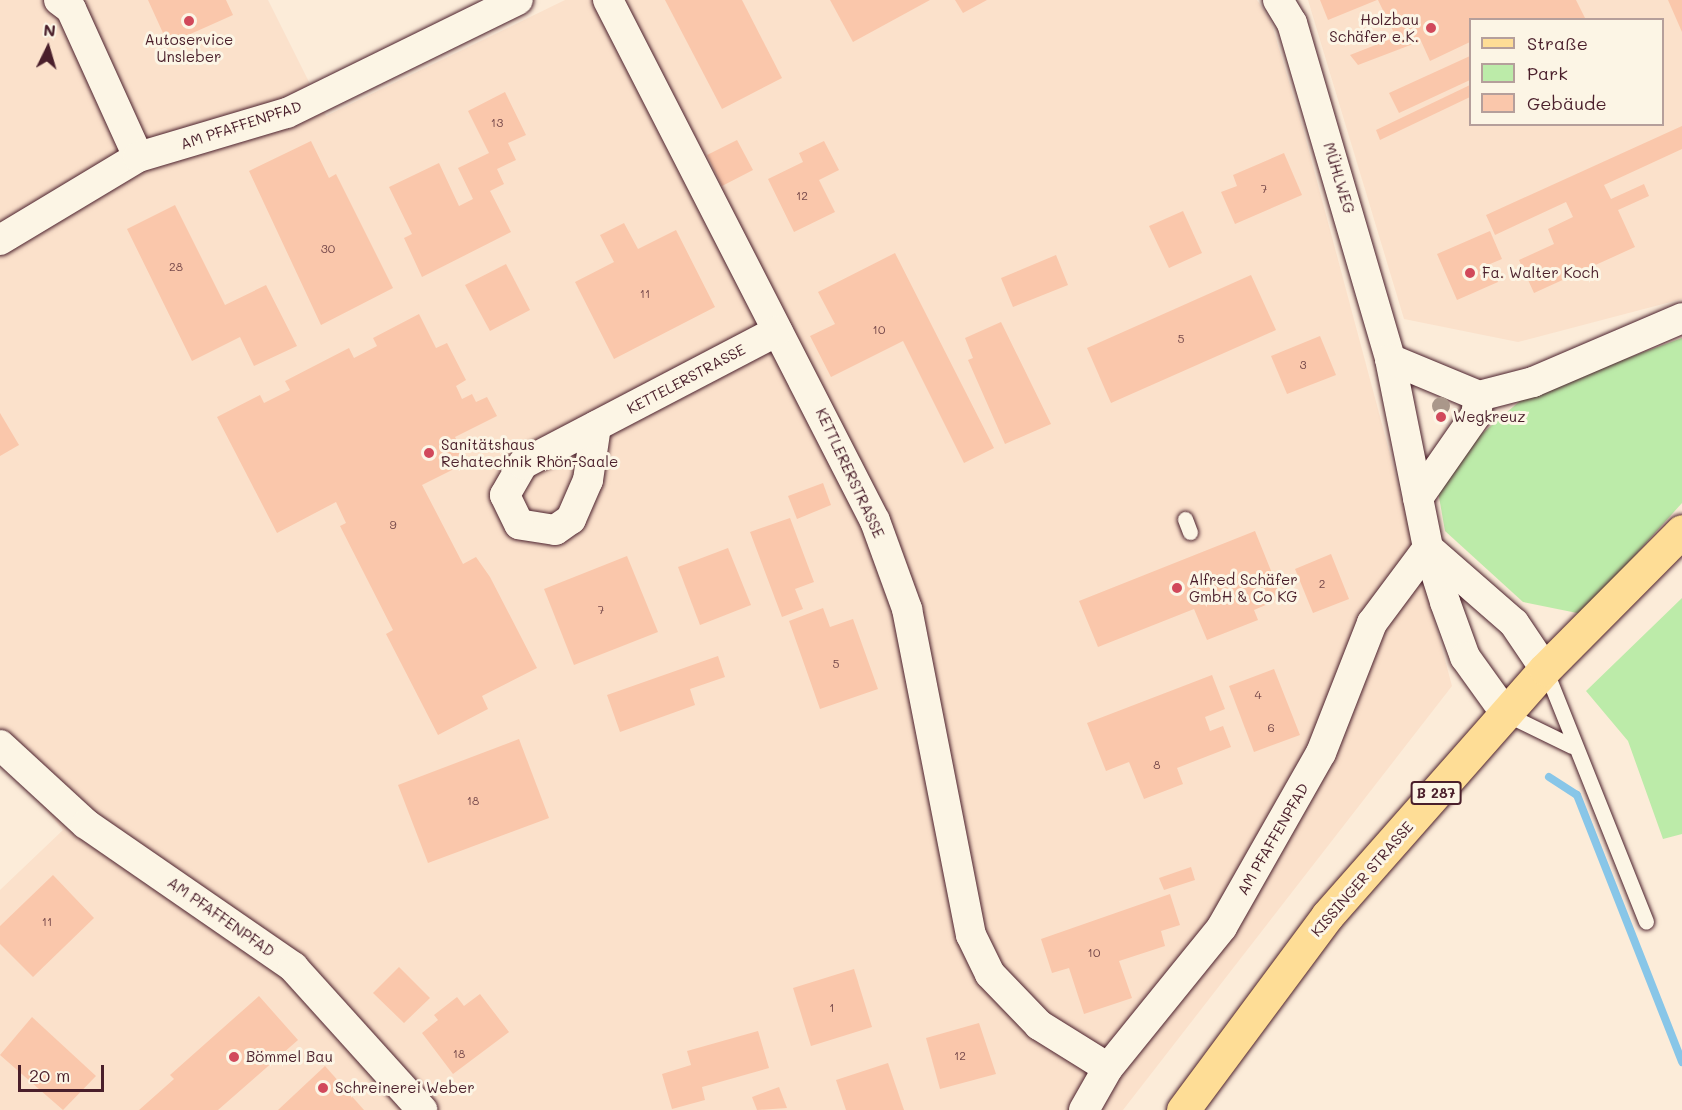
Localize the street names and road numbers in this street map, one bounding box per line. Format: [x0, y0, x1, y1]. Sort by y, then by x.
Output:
street label: AM PFAFFENPFAD [178, 97, 304, 153]
street label: MÜHLWEG [1320, 140, 1358, 216]
street label: KETTELERSTRASSE [624, 340, 748, 418]
street label: KETTLERERSTRASSE [812, 405, 888, 541]
street label: AM PFAFFENPFAD [1234, 780, 1312, 898]
road number: B 287 [1410, 782, 1462, 804]
street label: KISSINGER STRASSE [1307, 818, 1417, 940]
street label: AM PFAFFENPFAD [164, 873, 278, 961]

